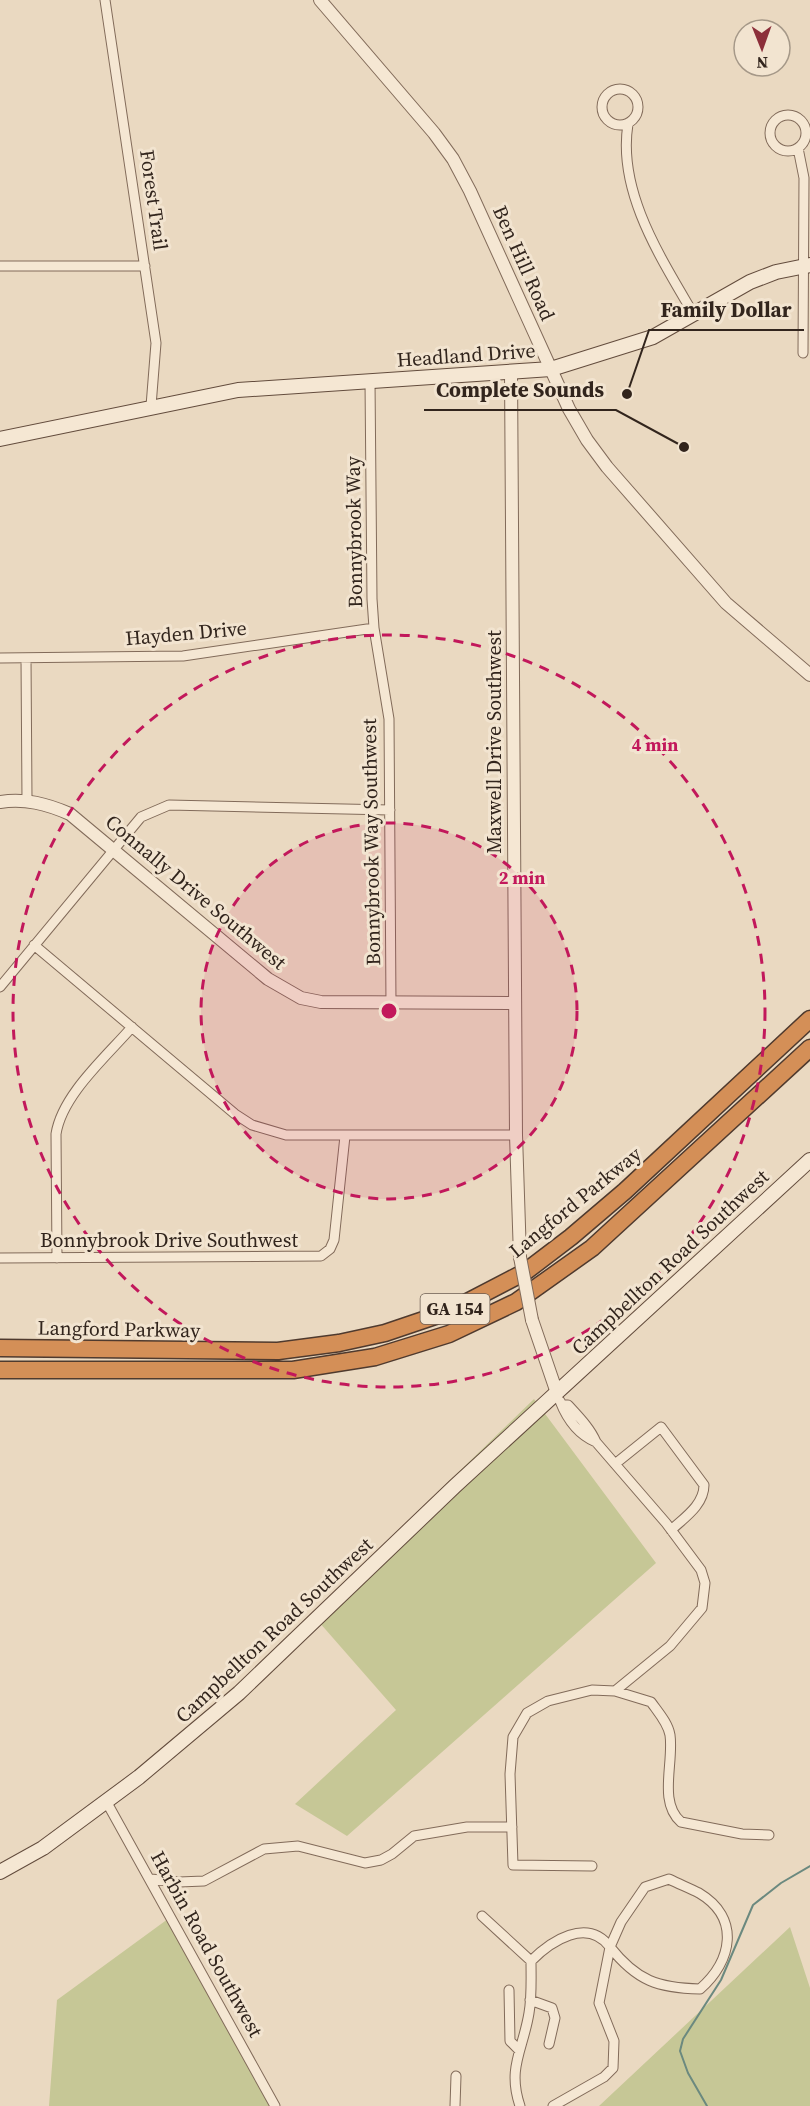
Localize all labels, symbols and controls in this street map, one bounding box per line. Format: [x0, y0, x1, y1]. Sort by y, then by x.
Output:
north arrow [732, 18, 792, 78]
text: N [756, 52, 768, 74]
street label: Forest Trail [133, 148, 175, 252]
street label: Ben Hill Road [486, 201, 562, 326]
callout: Family Dollar [649, 291, 804, 330]
text: Family Dollar [661, 295, 792, 324]
street label: Headland Drive [396, 336, 536, 374]
callout: Complete Sounds [424, 371, 616, 410]
text: Complete Sounds [436, 375, 604, 404]
street label: Bonnybrook Way [339, 455, 369, 608]
street label: Hayden Drive [124, 614, 248, 652]
street label: Maxwell Drive Southwest [480, 630, 508, 854]
street label: Bonnybrook Way Southwest [355, 718, 387, 966]
text: 4 min [632, 732, 678, 757]
street label: Connally Drive Southwest [100, 808, 293, 976]
text: 2 min [499, 865, 545, 890]
centre of rings [379, 1001, 399, 1021]
street label: Langford Parkway [503, 1139, 648, 1264]
street label: Campbellton Road Southwest [565, 1163, 775, 1361]
street label: Bonnybrook Drive Southwest [40, 1226, 298, 1254]
road number: GA 154 [420, 1294, 490, 1324]
street label: Langford Parkway [37, 1314, 201, 1344]
street label: Campbellton Road Southwest [169, 1531, 379, 1729]
street label: Harbin Road Southwest [144, 1846, 270, 2043]

